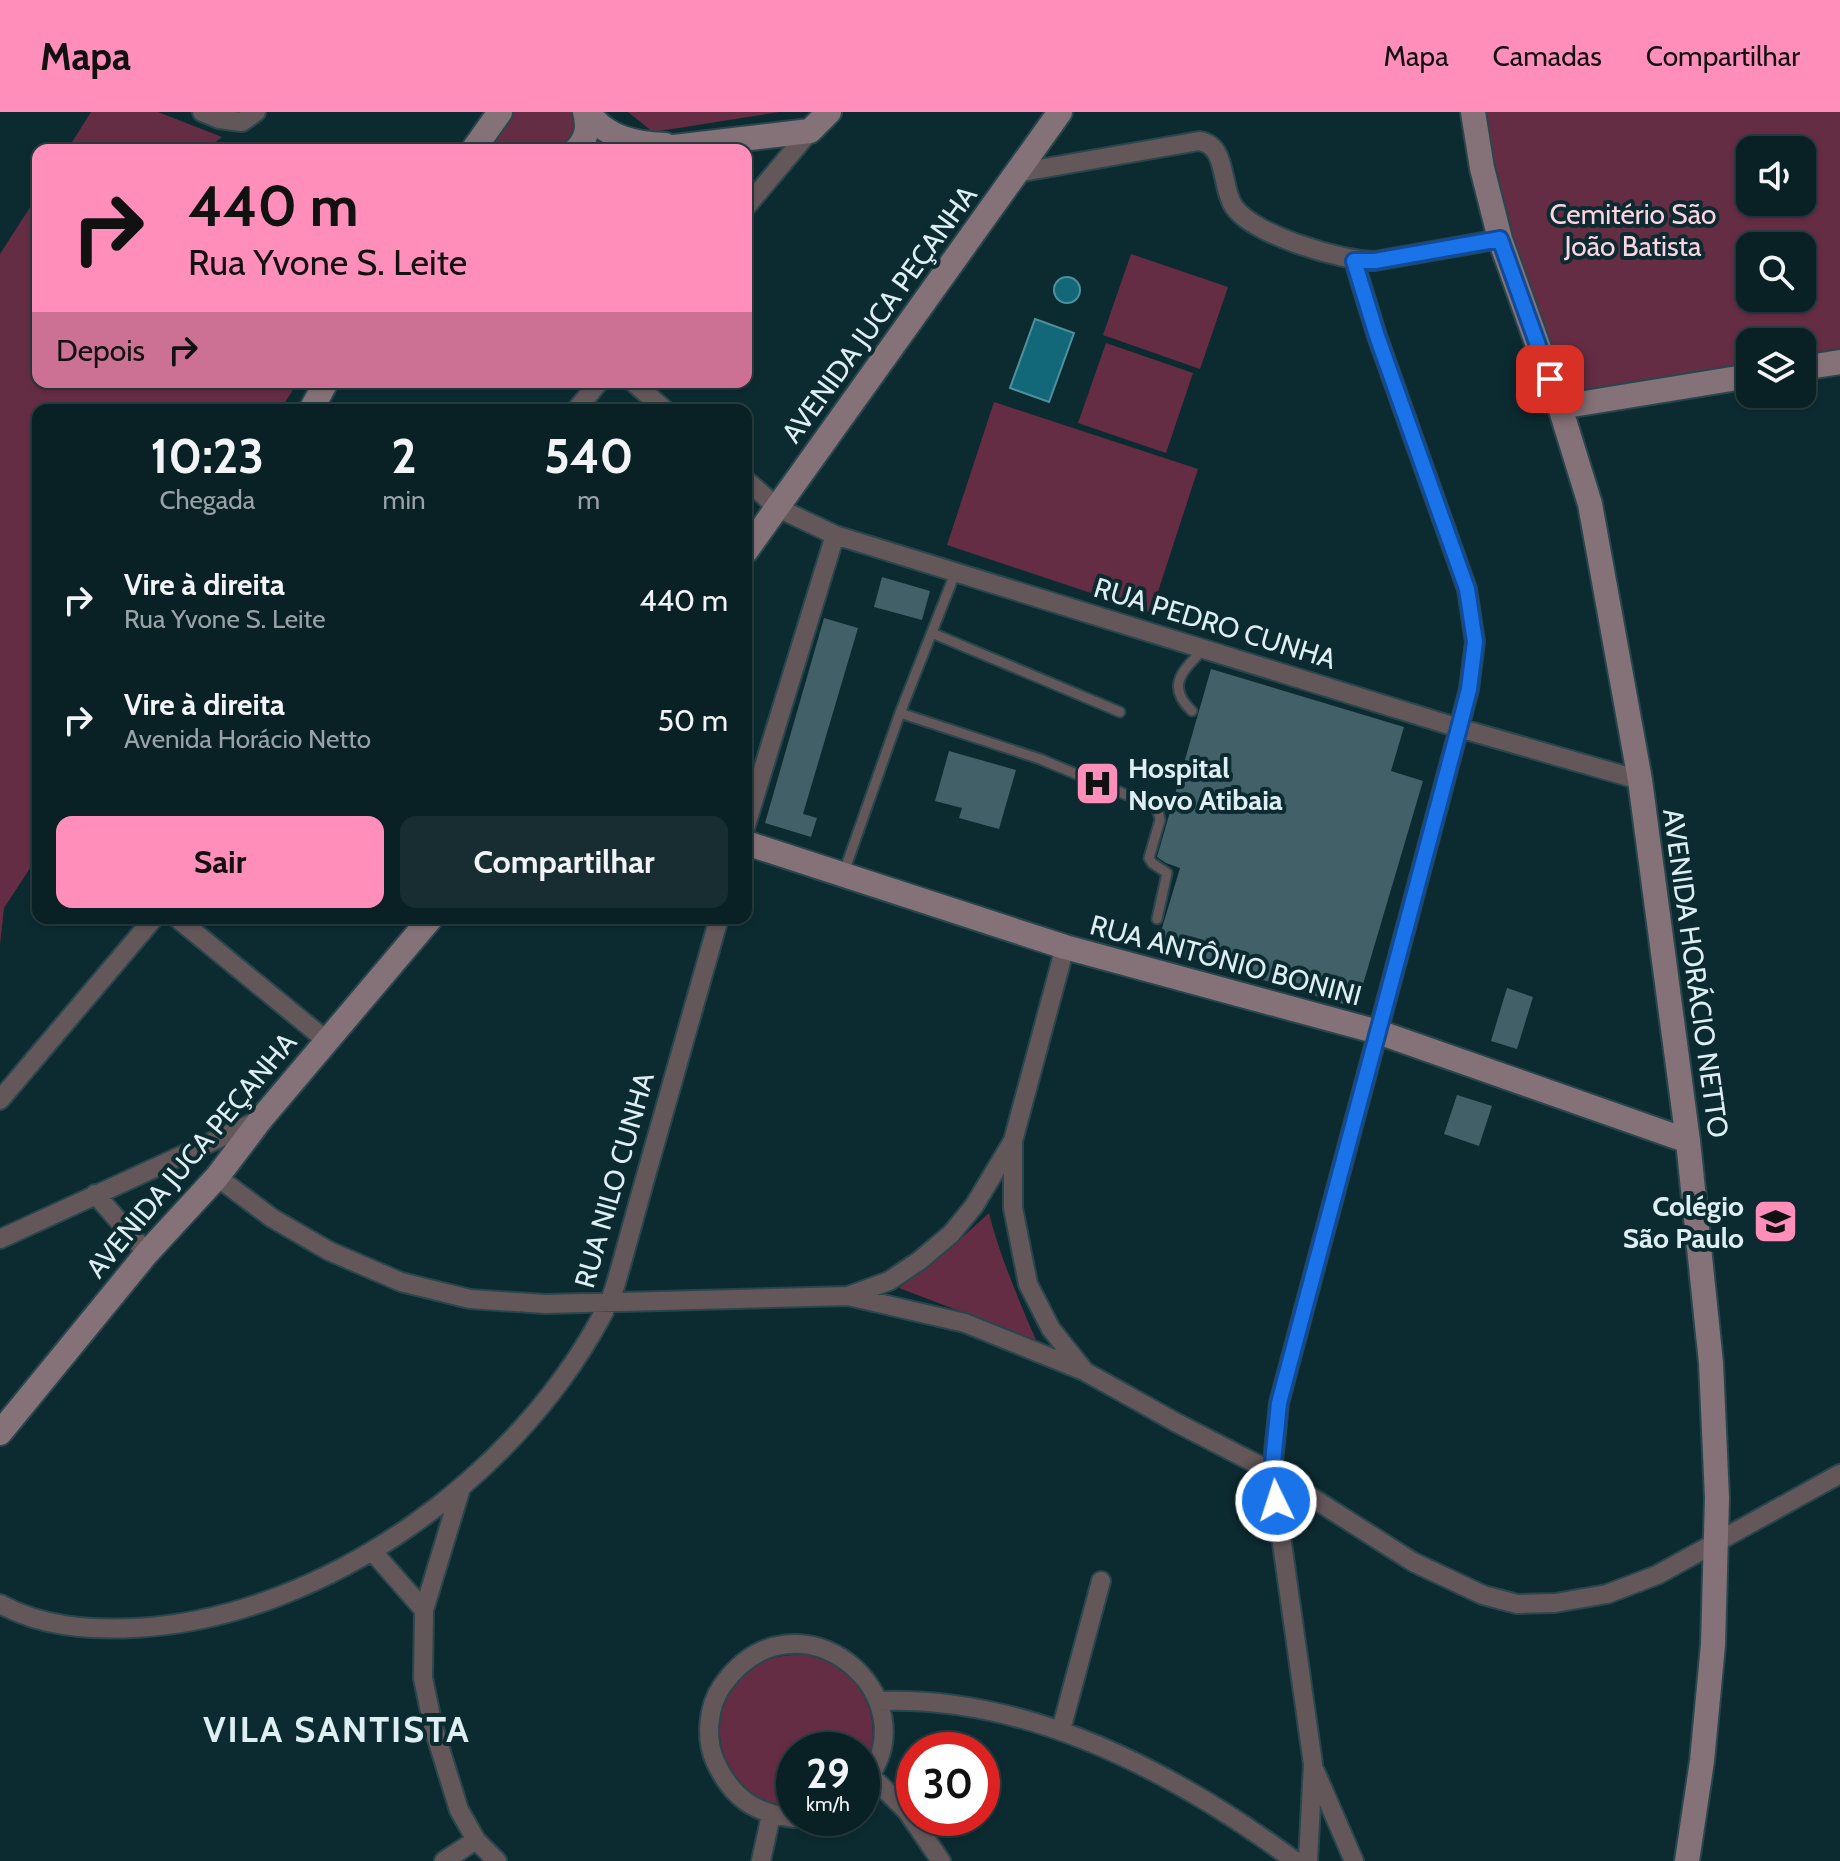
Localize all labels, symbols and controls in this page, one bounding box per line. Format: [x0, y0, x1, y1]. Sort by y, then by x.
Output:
text: Mapa [40, 33, 131, 80]
text: Mapa [1384, 39, 1449, 73]
text: Camadas [1493, 39, 1602, 73]
text: Compartilhar [1646, 39, 1800, 73]
map controls [1736, 136, 1816, 408]
button: sound [1736, 136, 1816, 216]
text: 440 m [188, 172, 358, 240]
icon: right [56, 176, 160, 280]
street label: AVENIDA JUCA PEÇANHA [774, 178, 984, 449]
park label: Cemitério São João Batista [1549, 197, 1717, 263]
button: search [1736, 232, 1816, 312]
text: Rua Yvone S. Leite [188, 240, 467, 284]
icon: right [161, 328, 205, 372]
button: layers [1736, 328, 1816, 408]
text: Depois [56, 332, 145, 369]
pin [1516, 345, 1584, 413]
icon: arrive [1528, 357, 1572, 401]
text: 10:23 [151, 427, 264, 485]
text: 2 [391, 427, 417, 485]
text: 540 [544, 427, 633, 485]
text: Chegada [159, 484, 255, 516]
text: min [383, 484, 425, 516]
text: m [577, 484, 600, 516]
text: Vire à direita [124, 566, 285, 603]
street label: RUA PEDRO CUNHA [1090, 570, 1341, 676]
icon: right [56, 578, 100, 622]
text: 440 m [639, 582, 728, 619]
text: Rua Yvone S. Leite [124, 603, 326, 635]
text: Vire à direita [124, 686, 285, 723]
icon: right [56, 698, 100, 742]
text: 50 m [658, 702, 728, 739]
text: Avenida Horácio Netto [124, 723, 371, 755]
place label: Hospital Novo Atibaia [1128, 751, 1283, 817]
hospital icon: Hospital Novo Atibaia [1073, 760, 1121, 808]
street label: AVENIDA HORÁCIO NETTO [1656, 806, 1736, 1140]
button: Sair [56, 816, 384, 908]
button: Compartilhar [400, 816, 728, 908]
street label: RUA ANTÔNIO BONINI [1086, 907, 1366, 1013]
street label: AVENIDA JUCA PEÇANHA [78, 1025, 304, 1284]
street label: RUA NILO CUNHA [567, 1068, 661, 1292]
place label: Colégio São Paulo [1623, 1189, 1744, 1255]
school or university icon: Colégio São Paulo [1751, 1198, 1799, 1246]
position arrow [1234, 1459, 1318, 1543]
district label: VILA SANTISTA [203, 1707, 471, 1751]
speed limit sign: 30 [896, 1732, 1000, 1836]
text: 29 [806, 1749, 850, 1798]
text: km/h [806, 1792, 850, 1816]

